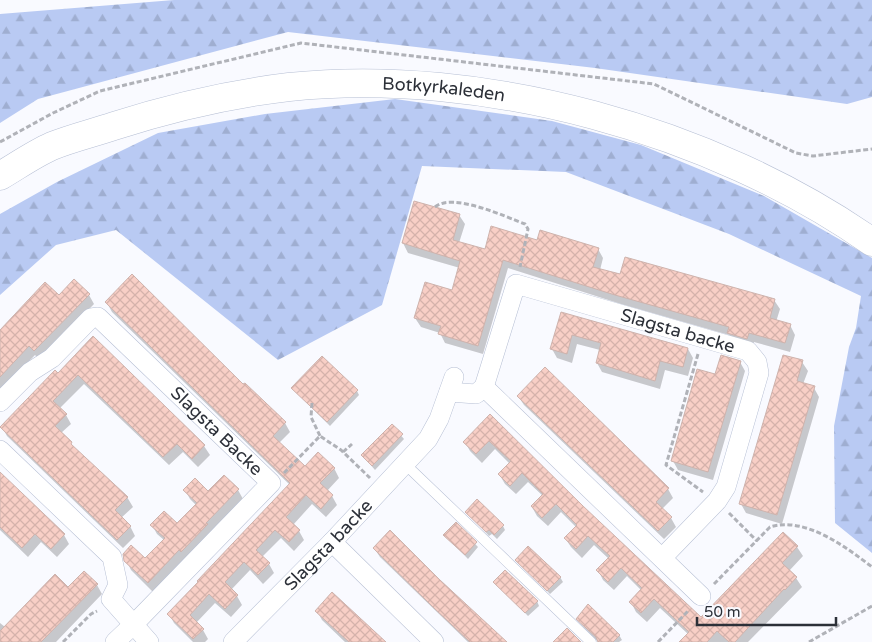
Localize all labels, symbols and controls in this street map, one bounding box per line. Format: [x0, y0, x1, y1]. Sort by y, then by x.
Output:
street label: Botkyrkaleden [382, 73, 507, 106]
street label: Slagsta backe [618, 304, 738, 358]
street label: Slagsta Backe [166, 382, 267, 480]
street label: Slagsta backe [279, 495, 377, 595]
scale bar [697, 594, 836, 626]
text: 50 m [704, 603, 741, 621]

